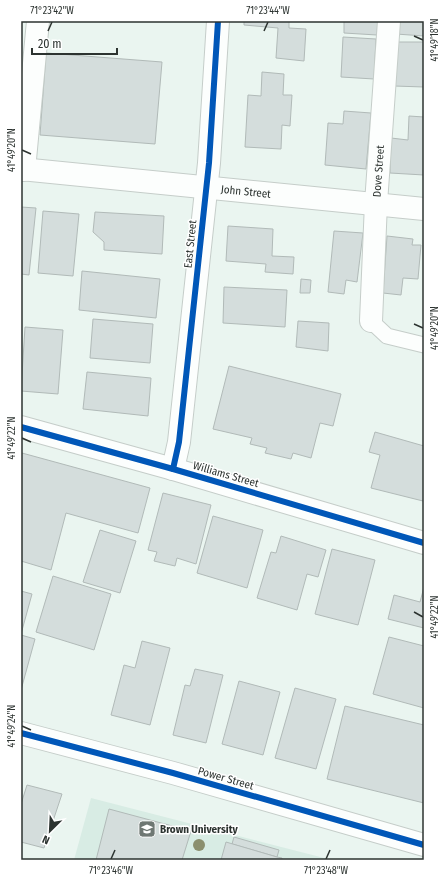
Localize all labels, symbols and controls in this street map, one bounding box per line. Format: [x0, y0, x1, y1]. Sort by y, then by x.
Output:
text: 71°23'42"W [30, 5, 74, 17]
text: 71°23'44"W [246, 5, 290, 17]
text: 41°49'18"N [429, 18, 441, 62]
scale bar [32, 30, 117, 56]
text: 20 m [38, 37, 62, 51]
text: 41°49'20"N [6, 128, 18, 172]
street label: Dove Street [370, 144, 387, 198]
street label: John Street [220, 183, 272, 201]
street label: East Street [182, 219, 200, 269]
text: 41°49'20"N [429, 306, 441, 350]
text: 41°49'22"N [6, 416, 18, 460]
street label: Williams Street [191, 459, 261, 490]
text: 41°49'22"N [429, 595, 441, 639]
text: 41°49'24"N [6, 705, 18, 747]
street label: Power Street [197, 764, 256, 793]
north arrow [30, 811, 70, 851]
school or university icon: Brown University [137, 819, 157, 839]
place label: Brown University [160, 823, 239, 836]
text: N [40, 832, 52, 847]
text: 71°23'46"W [89, 865, 133, 877]
text: 71°23'48"W [304, 865, 349, 877]

